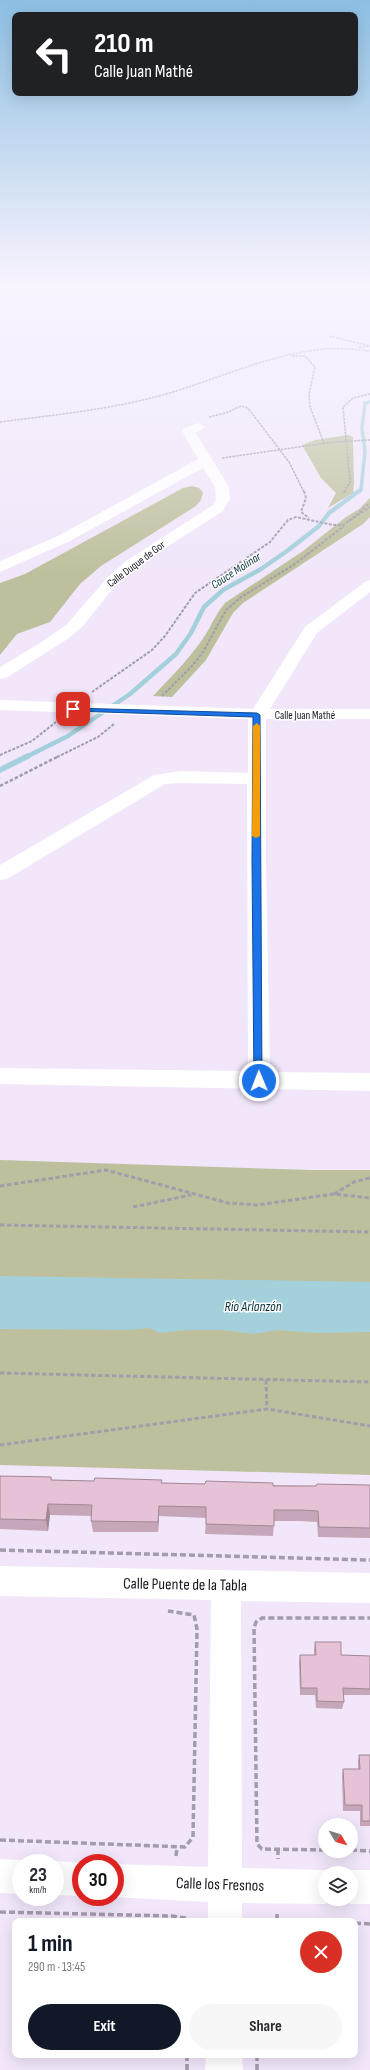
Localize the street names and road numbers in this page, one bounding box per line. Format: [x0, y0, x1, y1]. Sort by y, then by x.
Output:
street label: Calle Duque de Gor [105, 538, 167, 590]
street label: Calle Juan Mathé [275, 709, 335, 722]
street label: Calle Puente de la Tabla [123, 1574, 247, 1596]
street label: Calle los Fresnos [176, 1874, 265, 1896]

